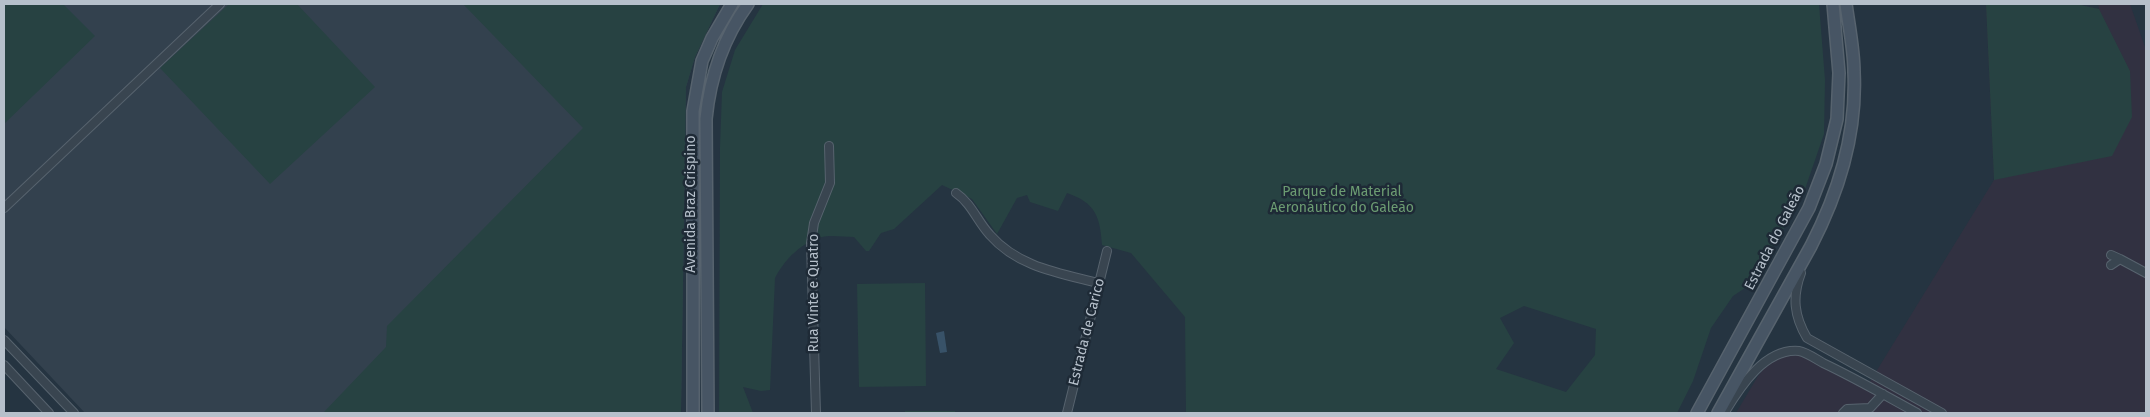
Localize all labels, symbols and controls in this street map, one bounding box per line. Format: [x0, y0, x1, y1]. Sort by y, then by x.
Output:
street label: Avenida Braz Crispino [683, 135, 699, 273]
street label: Estrada do Galeão [1741, 183, 1809, 293]
park label: Parque de Material Aeronáutico do Galeão [1270, 184, 1414, 216]
street label: Rua Vinte e Quatro [806, 233, 822, 353]
street label: Estrada de Carico [1066, 277, 1108, 387]

